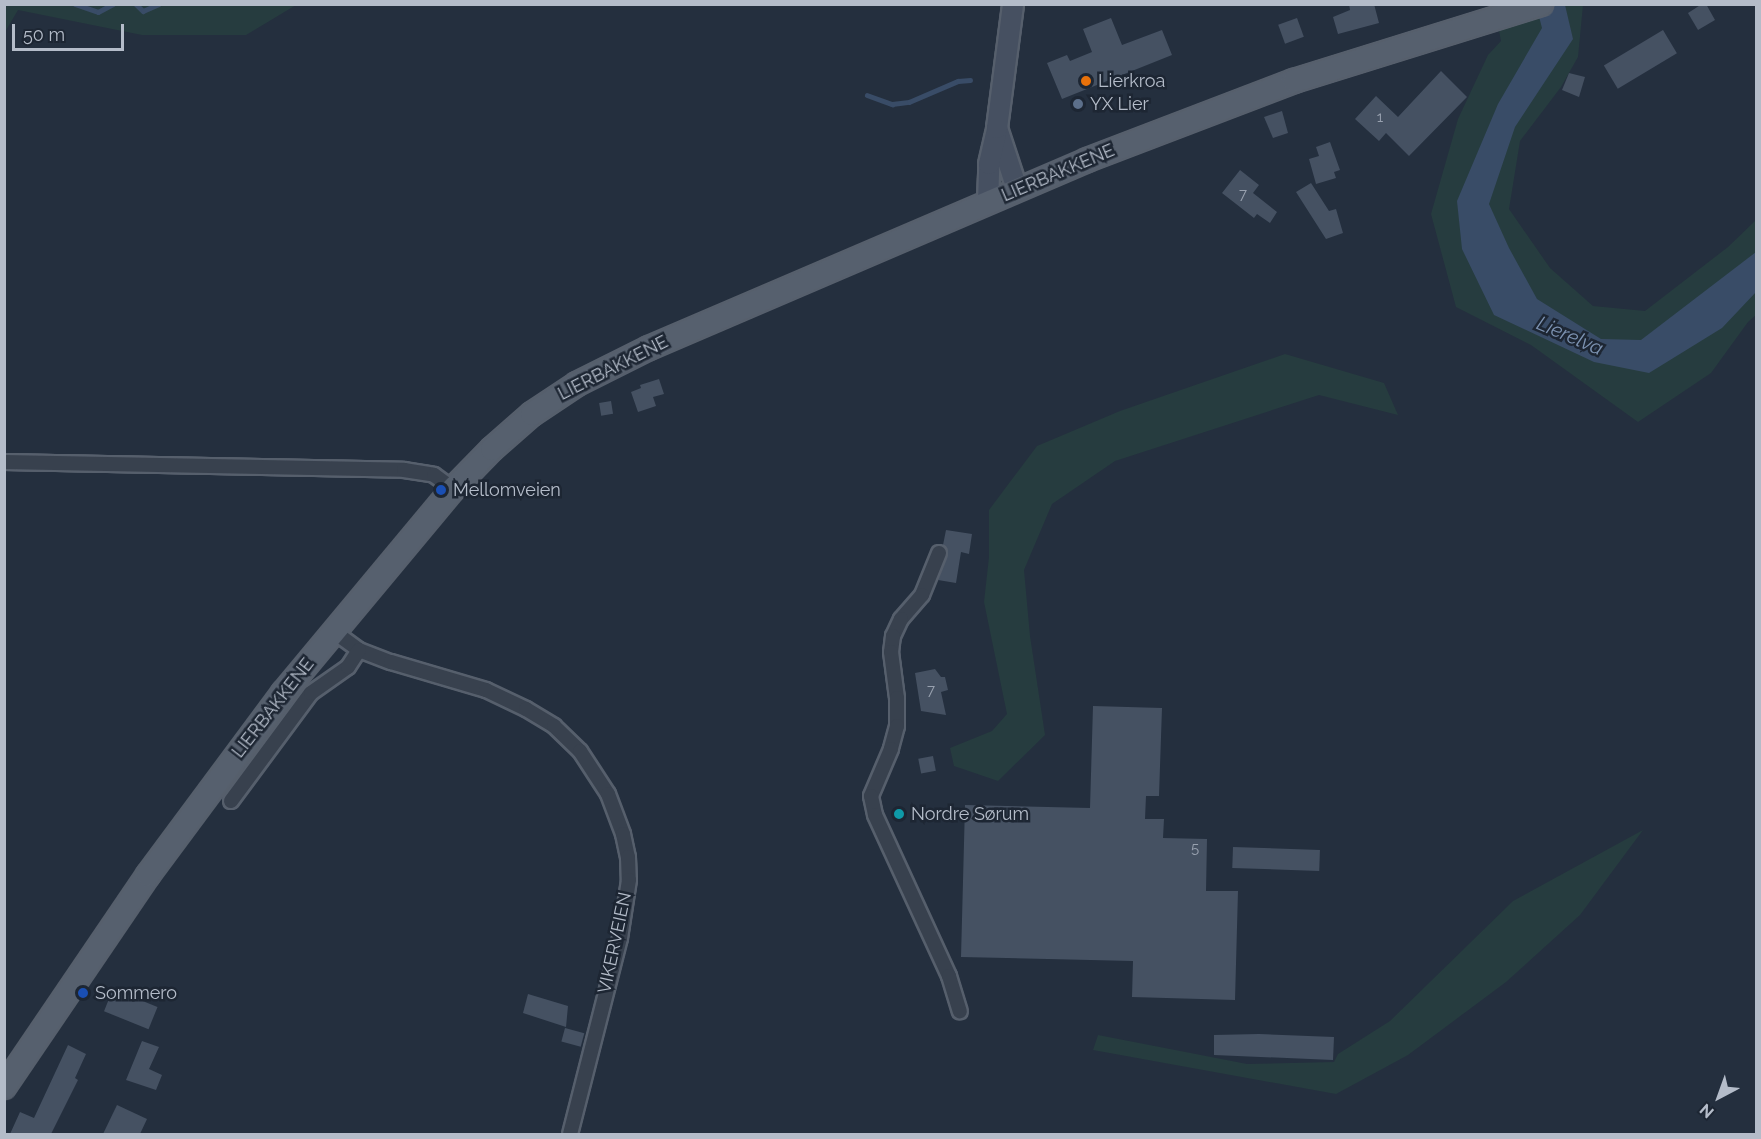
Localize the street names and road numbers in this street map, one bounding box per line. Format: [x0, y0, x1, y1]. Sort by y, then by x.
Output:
street label: LIERBAKKENE [998, 140, 1118, 206]
street label: LIERBAKKENE [554, 331, 672, 405]
street label: LIERBAKKENE [227, 654, 319, 762]
street label: VIKERVEIEN [594, 890, 636, 996]

